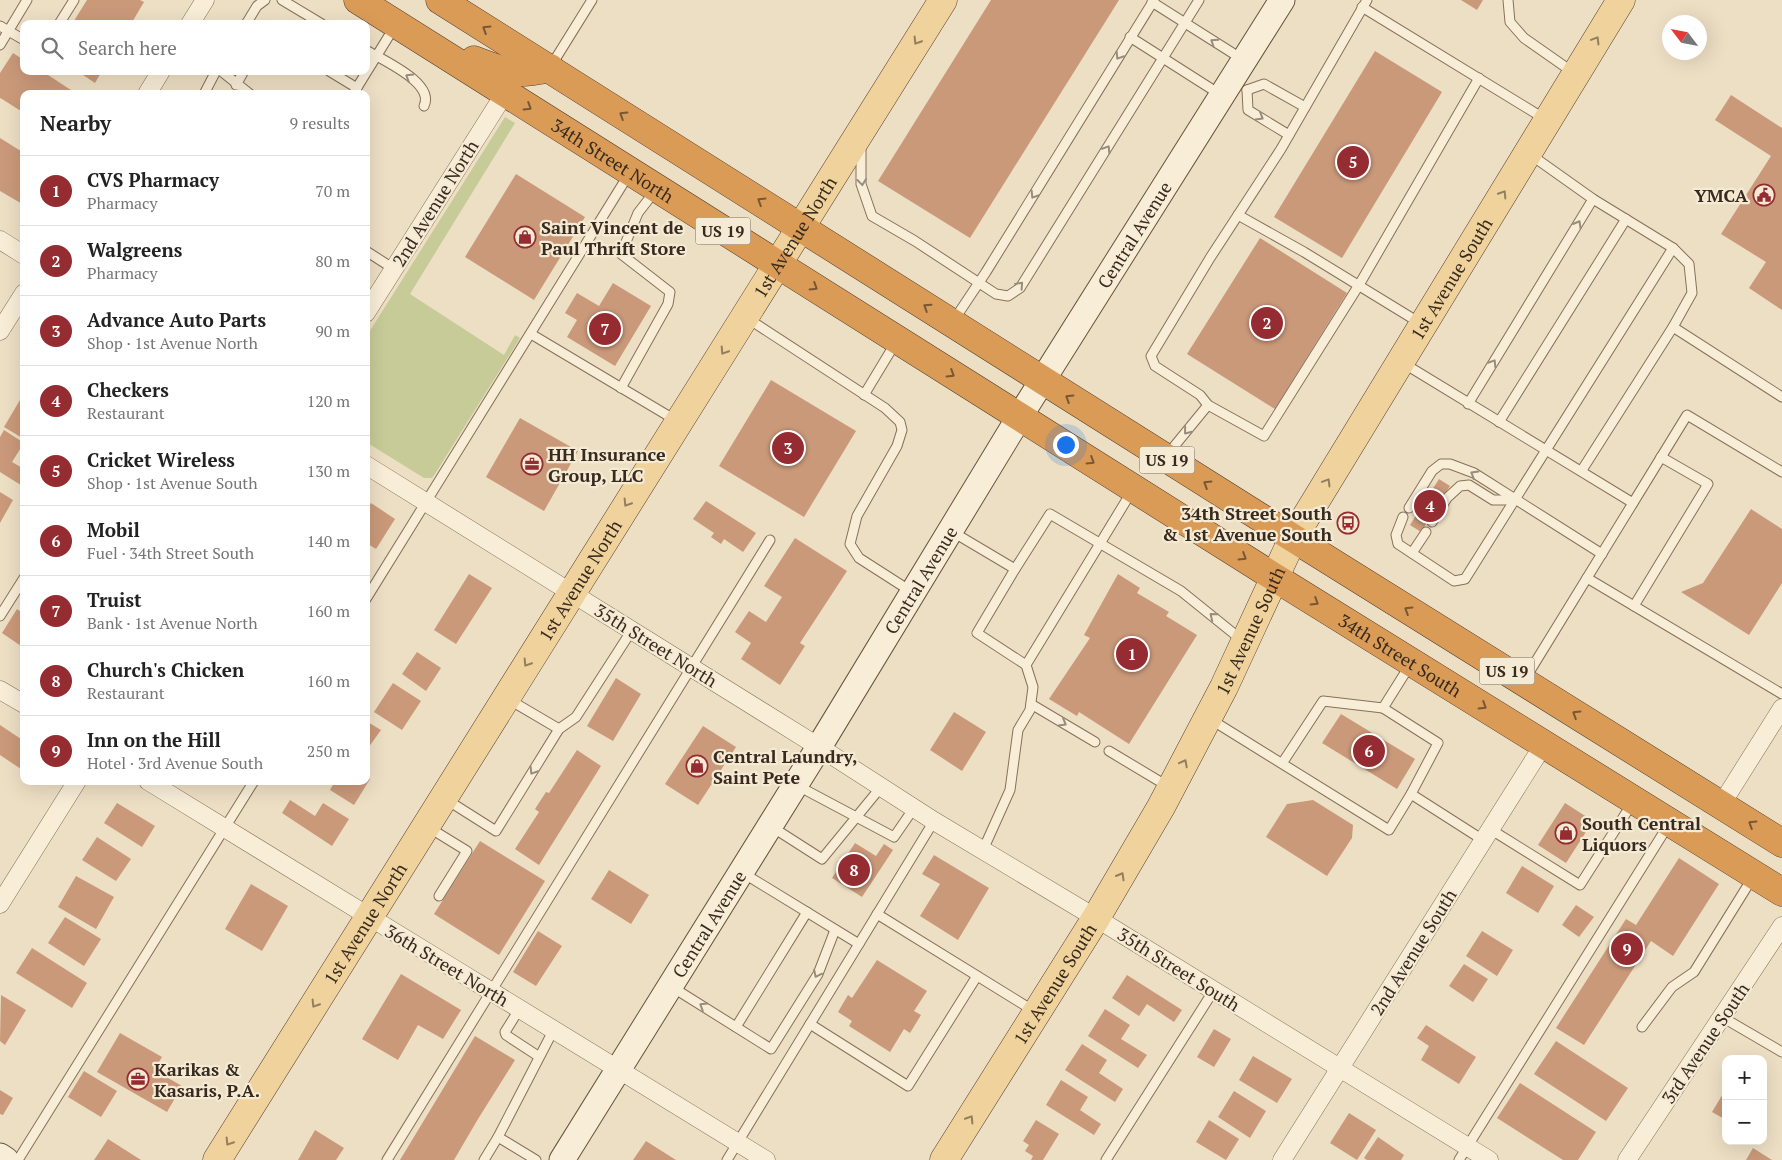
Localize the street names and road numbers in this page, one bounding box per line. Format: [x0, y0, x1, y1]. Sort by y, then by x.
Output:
street label: 34th Street North [547, 113, 679, 208]
street label: 2nd Avenue North [386, 135, 484, 271]
street label: 1st Avenue North [748, 171, 842, 302]
street label: Central Avenue [1092, 177, 1177, 293]
street label: 1st Avenue South [1405, 213, 1498, 344]
road number: US 19 [696, 218, 750, 245]
road number: US 19 [1140, 446, 1194, 474]
street label: 1st Avenue North [533, 515, 627, 645]
street label: Central Avenue [879, 521, 962, 638]
street label: 1st Avenue South [1210, 562, 1290, 699]
street label: 35th Street North [590, 598, 722, 693]
street label: 34th Street South [1334, 608, 1467, 703]
road number: US 19 [1480, 658, 1534, 684]
street label: 1st Avenue North [318, 858, 412, 989]
street label: Central Avenue [666, 866, 751, 982]
street label: 2nd Avenue South [1364, 884, 1462, 1020]
street label: 1st Avenue South [1008, 918, 1102, 1049]
street label: 36th Street North [381, 919, 514, 1012]
street label: 35th Street South [1113, 922, 1245, 1017]
street label: 3rd Avenue South [1656, 977, 1755, 1108]

